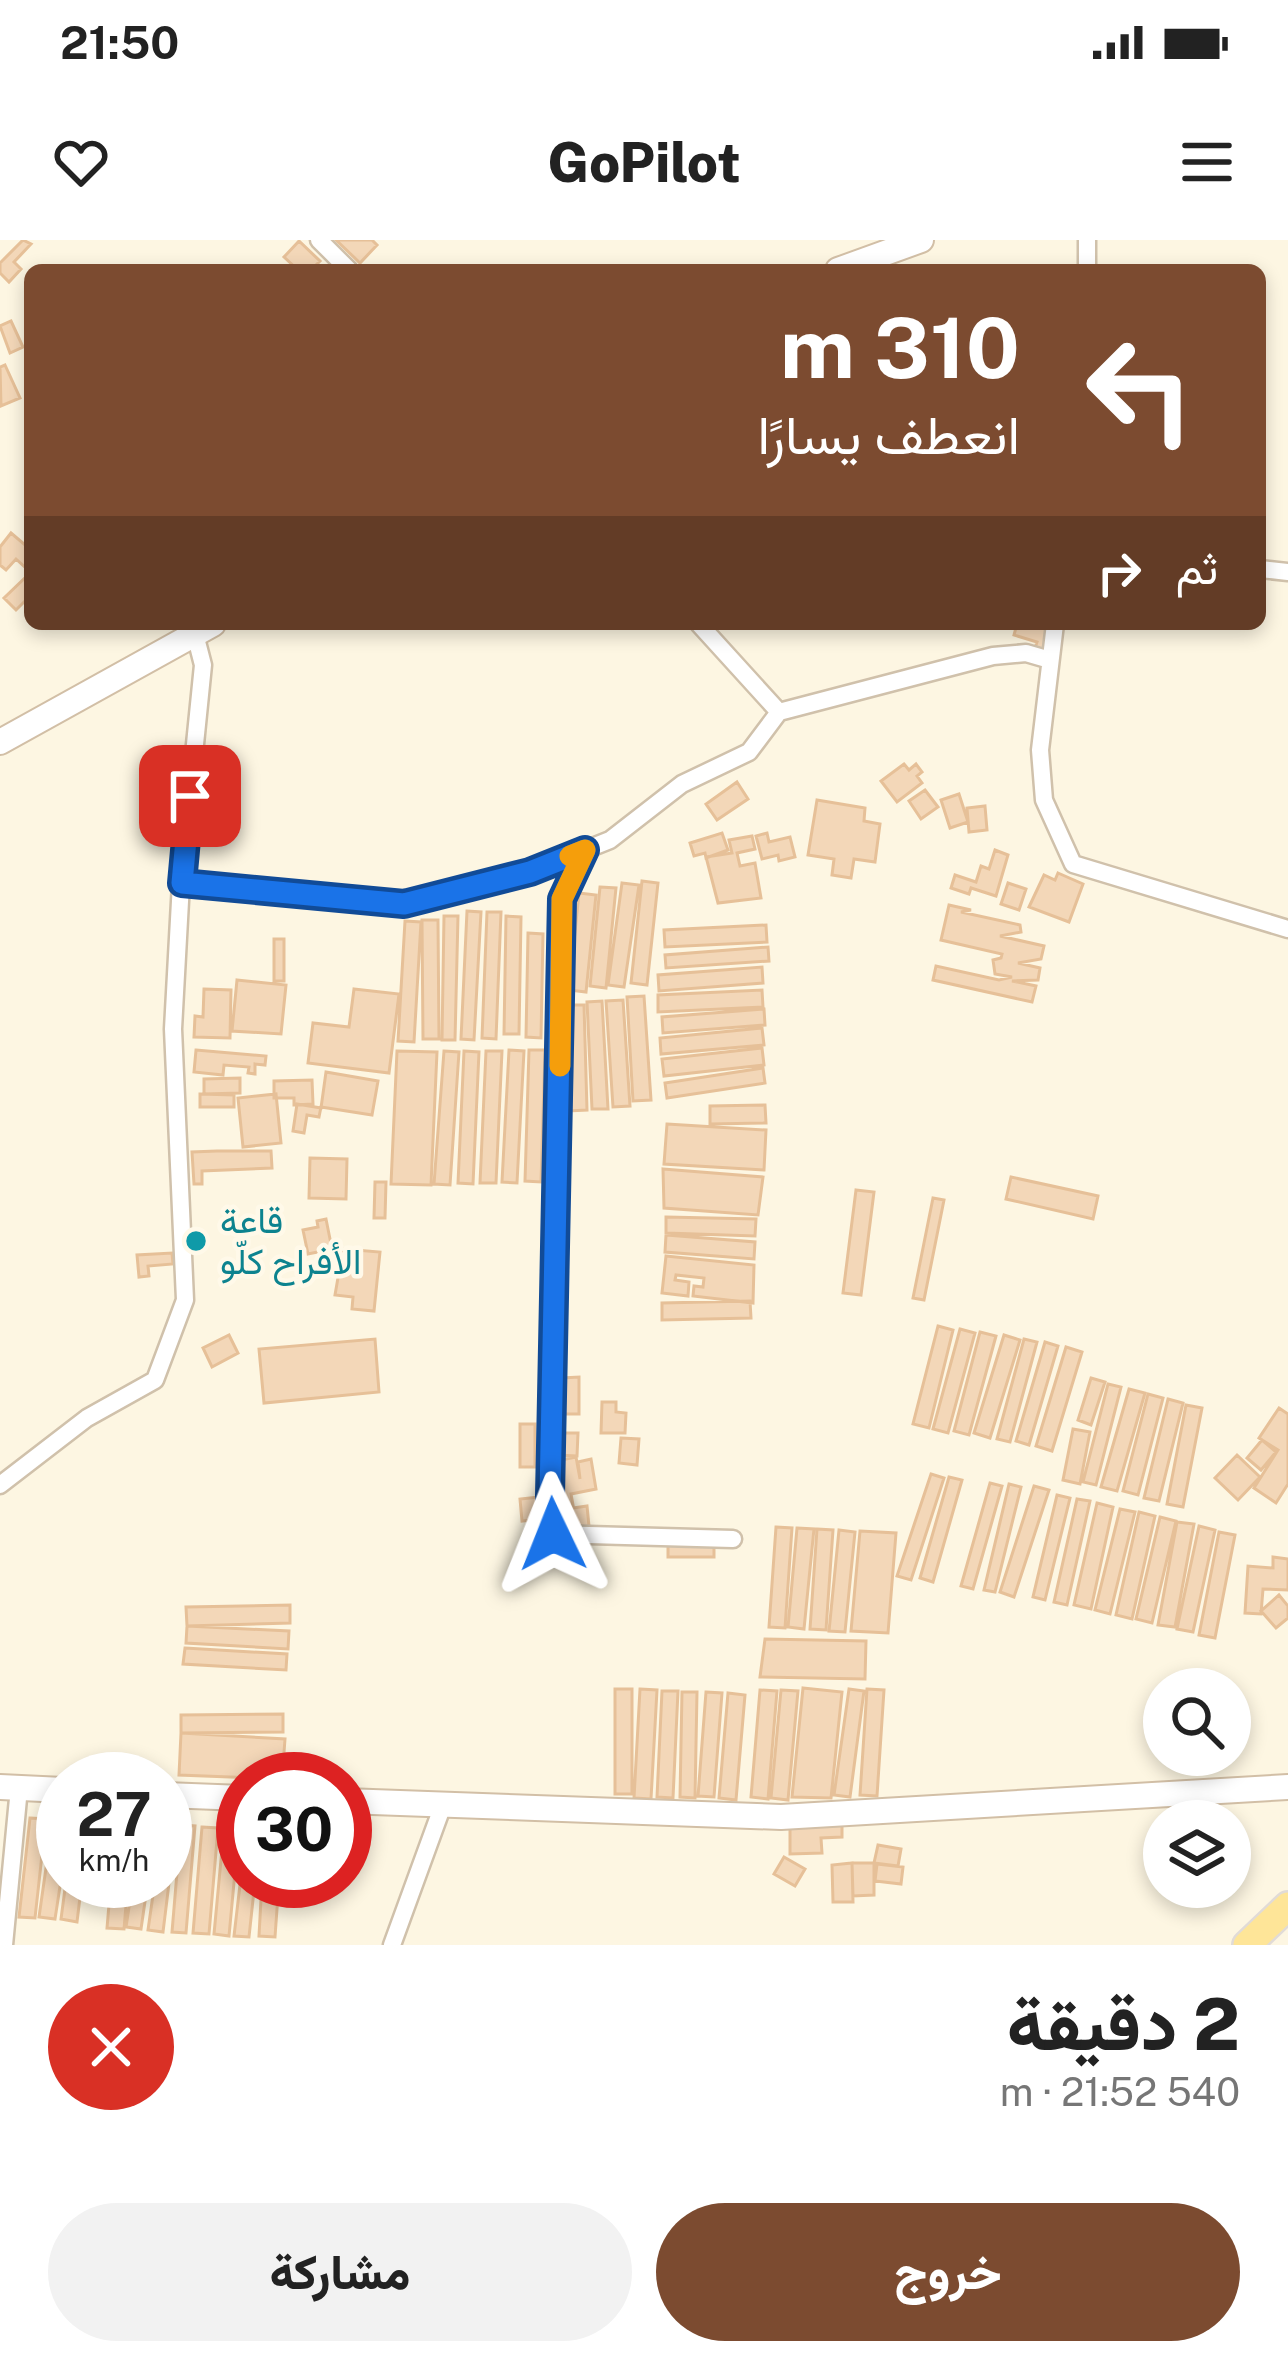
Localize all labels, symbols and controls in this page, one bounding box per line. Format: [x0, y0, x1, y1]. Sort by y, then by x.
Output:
text: 21:50 [60, 16, 179, 69]
icon: heart [48, 129, 114, 195]
icon: menu [1174, 129, 1240, 195]
text: GoPilot [547, 131, 741, 194]
text: 310 m [780, 298, 1020, 397]
icon: left [1062, 312, 1218, 468]
text: انعطف يسارًا [758, 403, 1020, 466]
icon: right [1086, 540, 1152, 606]
text: ثم [1176, 541, 1218, 594]
pin [139, 745, 241, 847]
icon: arrive [157, 763, 223, 829]
place label: قاعة الأفراح كلّو [220, 1199, 361, 1286]
marker: قاعة الأفراح كلّو [183, 1228, 209, 1254]
position arrow [490, 1471, 616, 1597]
map controls [1143, 1668, 1251, 1908]
button: search [1143, 1668, 1251, 1776]
speed limit sign: 30 [216, 1752, 372, 1908]
text: 27 [76, 1779, 152, 1850]
button: layers [1143, 1800, 1251, 1908]
text: km/h [79, 1842, 149, 1878]
text: 2 دقيقة [1007, 1982, 1240, 2066]
button: close [48, 1984, 174, 2110]
text: 540 m · 21:52 [1000, 2069, 1240, 2115]
button: مشاركة [48, 2203, 632, 2341]
button: خروج [656, 2203, 1240, 2341]

